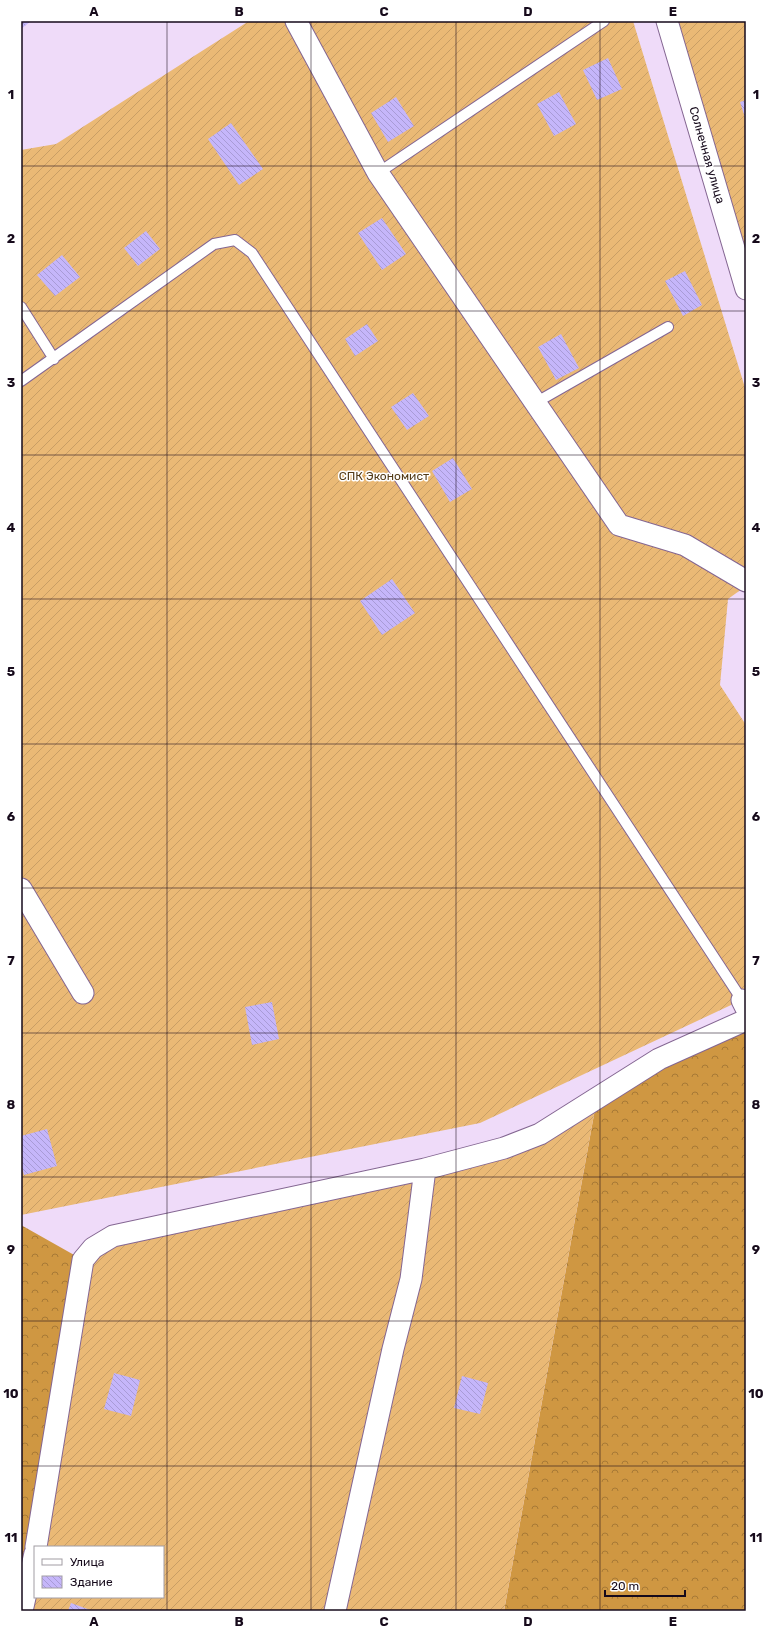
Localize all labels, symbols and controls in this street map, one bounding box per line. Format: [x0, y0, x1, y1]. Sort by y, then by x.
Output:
text: A [89, 4, 99, 19]
text: B [234, 4, 244, 19]
text: C [379, 4, 389, 19]
text: D [523, 4, 533, 19]
text: E [669, 4, 677, 19]
text: 1 [8, 87, 14, 102]
text: 1 [753, 87, 759, 102]
street label: Солнечная улица [686, 105, 728, 205]
text: 2 [7, 231, 15, 246]
text: 2 [752, 231, 760, 246]
text: 3 [7, 375, 16, 390]
text: 3 [752, 375, 761, 390]
park label: СПК Экономист [339, 469, 429, 483]
text: 4 [7, 520, 16, 535]
text: 4 [752, 520, 761, 535]
text: 5 [7, 664, 15, 679]
text: 5 [752, 664, 760, 679]
text: 6 [7, 809, 16, 824]
text: 6 [752, 809, 761, 824]
text: 7 [7, 953, 15, 968]
text: 7 [752, 953, 760, 968]
text: 8 [7, 1097, 16, 1112]
text: 8 [752, 1097, 761, 1112]
text: 9 [7, 1242, 15, 1257]
text: 9 [752, 1242, 760, 1257]
text: 10 [3, 1386, 19, 1401]
text: 10 [748, 1386, 764, 1401]
text: 11 [5, 1530, 17, 1545]
text: 11 [750, 1530, 762, 1545]
legend [34, 1546, 164, 1598]
text: Улица [70, 1555, 104, 1569]
scale bar [605, 1572, 685, 1598]
text: Здание [70, 1575, 113, 1589]
text: 20 m [611, 1579, 639, 1593]
text: A [89, 1614, 99, 1629]
text: B [234, 1614, 244, 1629]
text: C [379, 1614, 389, 1629]
text: D [523, 1614, 533, 1629]
text: E [669, 1614, 677, 1629]

